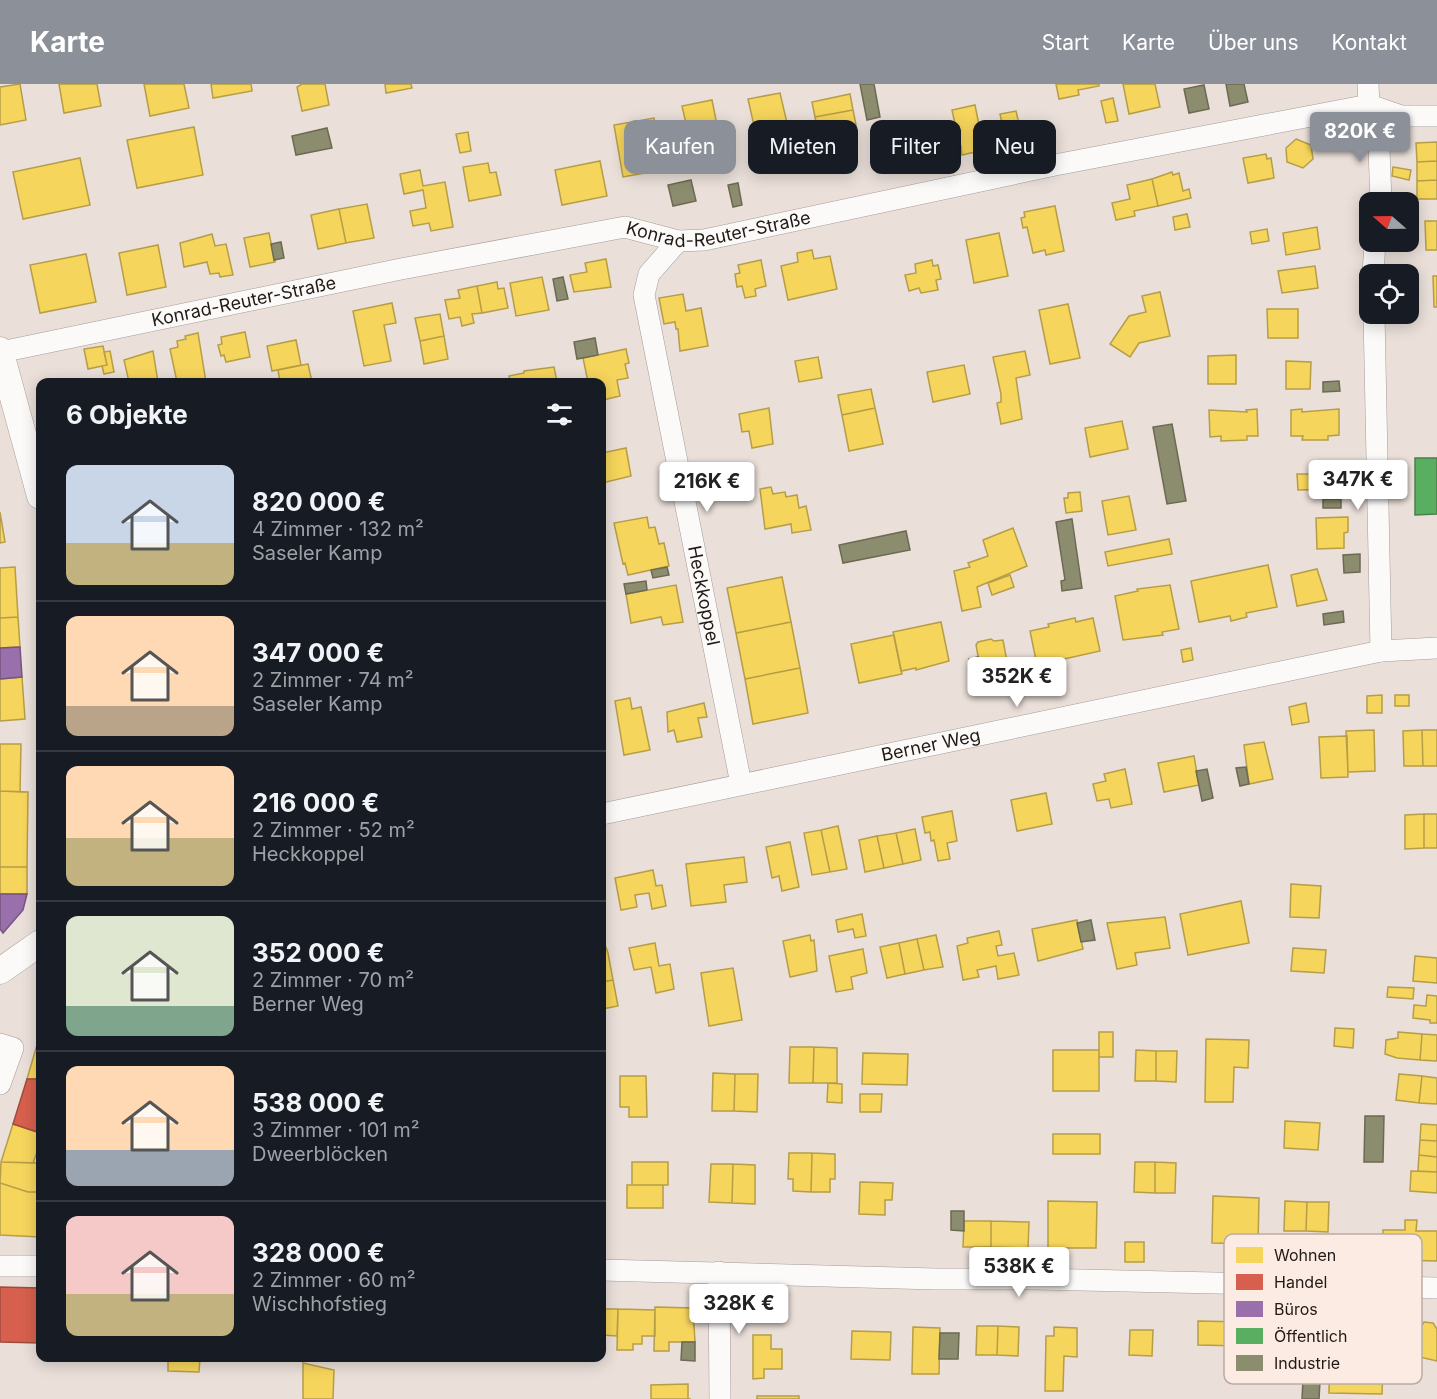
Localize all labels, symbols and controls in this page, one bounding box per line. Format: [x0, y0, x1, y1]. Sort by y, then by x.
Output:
text: Karte [30, 25, 105, 59]
text: Start [1042, 30, 1089, 55]
text: Karte [1122, 30, 1175, 55]
text: Über uns [1208, 30, 1299, 55]
text: Kontakt [1332, 30, 1407, 55]
pin: 820K € [1311, 112, 1409, 163]
text: 820K € [1324, 119, 1396, 143]
chip: Kaufen [624, 120, 736, 174]
chip: Mieten [748, 120, 858, 174]
chip: Filter [870, 120, 961, 174]
chip: Neu [973, 120, 1056, 174]
north arrow [1359, 192, 1419, 252]
map controls [1359, 192, 1419, 324]
street label: Konrad-Reuter-Straße [624, 207, 812, 251]
button: locate [1359, 264, 1419, 324]
street label: Konrad-Reuter-Straße [150, 272, 338, 331]
icon: filters [543, 398, 576, 431]
text: 6 Objekte [66, 399, 188, 430]
pin: 347K € [1309, 460, 1407, 511]
pin: 216K € [658, 462, 756, 513]
text: 347K € [1323, 467, 1393, 491]
text: 216K € [673, 469, 741, 493]
text: 820 000 € [252, 486, 386, 517]
icon: home [114, 489, 186, 561]
text: 4 Zimmer · 132 m² [252, 517, 424, 541]
text: Saseler Kamp [252, 541, 382, 565]
street label: Heckkoppel [684, 544, 724, 647]
text: 347 000 € [252, 637, 384, 668]
icon: home [114, 640, 186, 712]
pin: 352K € [968, 657, 1066, 708]
text: 352K € [981, 664, 1053, 688]
text: 2 Zimmer · 74 m² [252, 668, 414, 692]
text: Saseler Kamp [252, 692, 382, 716]
street label: Berner Weg [879, 724, 982, 765]
text: 216 000 € [252, 787, 379, 818]
icon: home [114, 790, 186, 862]
text: 2 Zimmer · 52 m² [252, 818, 415, 842]
text: Heckkoppel [252, 842, 364, 866]
text: 352 000 € [252, 937, 385, 968]
icon: home [114, 940, 186, 1012]
text: 2 Zimmer · 70 m² [252, 968, 414, 992]
text: Berner Weg [252, 992, 364, 1016]
text: 538 000 € [252, 1087, 385, 1118]
icon: home [114, 1090, 186, 1162]
text: 3 Zimmer · 101 m² [252, 1118, 420, 1142]
text: Dweerblöcken [252, 1142, 388, 1166]
legend [1224, 1234, 1422, 1384]
text: 328 000 € [252, 1237, 385, 1268]
icon: home [114, 1240, 186, 1312]
text: Wohnen [1274, 1245, 1336, 1265]
pin: 538K € [970, 1247, 1068, 1298]
text: 538K € [983, 1254, 1055, 1278]
text: 2 Zimmer · 60 m² [252, 1268, 416, 1292]
text: Handel [1274, 1272, 1327, 1292]
pin: 328K € [690, 1284, 788, 1335]
text: 328K € [703, 1291, 775, 1315]
text: Wischhofstieg [252, 1292, 387, 1316]
text: Büros [1274, 1299, 1318, 1319]
text: Öffentlich [1274, 1326, 1347, 1346]
text: Industrie [1274, 1353, 1340, 1373]

